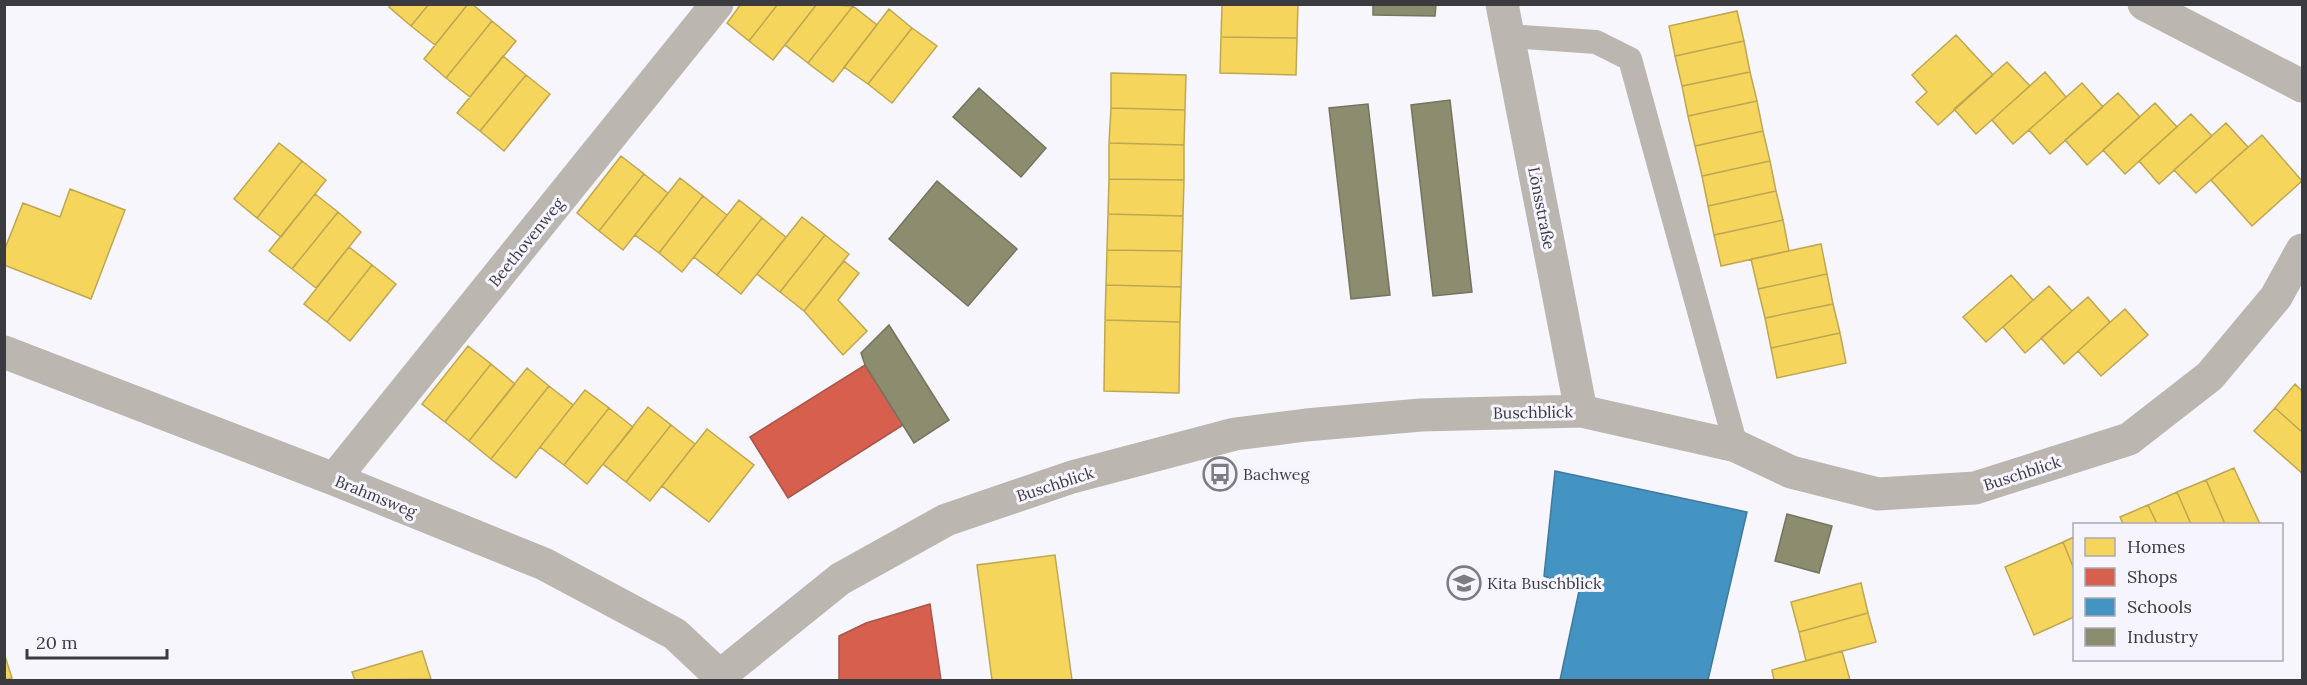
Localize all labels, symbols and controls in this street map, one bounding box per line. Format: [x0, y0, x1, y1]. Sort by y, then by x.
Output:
street label: Lönsstraße [1524, 165, 1560, 251]
street label: Beethovenweg [484, 193, 569, 290]
street label: Buschblick [1493, 401, 1574, 423]
street label: Buschblick [1981, 451, 2064, 495]
bus stop icon: Bachweg [1202, 456, 1238, 492]
street label: Buschblick [1014, 462, 1097, 506]
place label: Bachweg [1243, 464, 1311, 484]
street label: Brahmsweg [332, 471, 421, 522]
legend [2073, 523, 2283, 661]
text: Homes [2127, 535, 2185, 558]
school or university icon: Kita Buschblick [1446, 565, 1482, 601]
text: Shops [2127, 565, 2178, 588]
place label: Kita Buschblick [1487, 573, 1602, 593]
text: Schools [2127, 595, 2192, 618]
scale bar [27, 622, 166, 660]
text: Industry [2127, 625, 2199, 648]
text: 20 m [36, 631, 78, 654]

